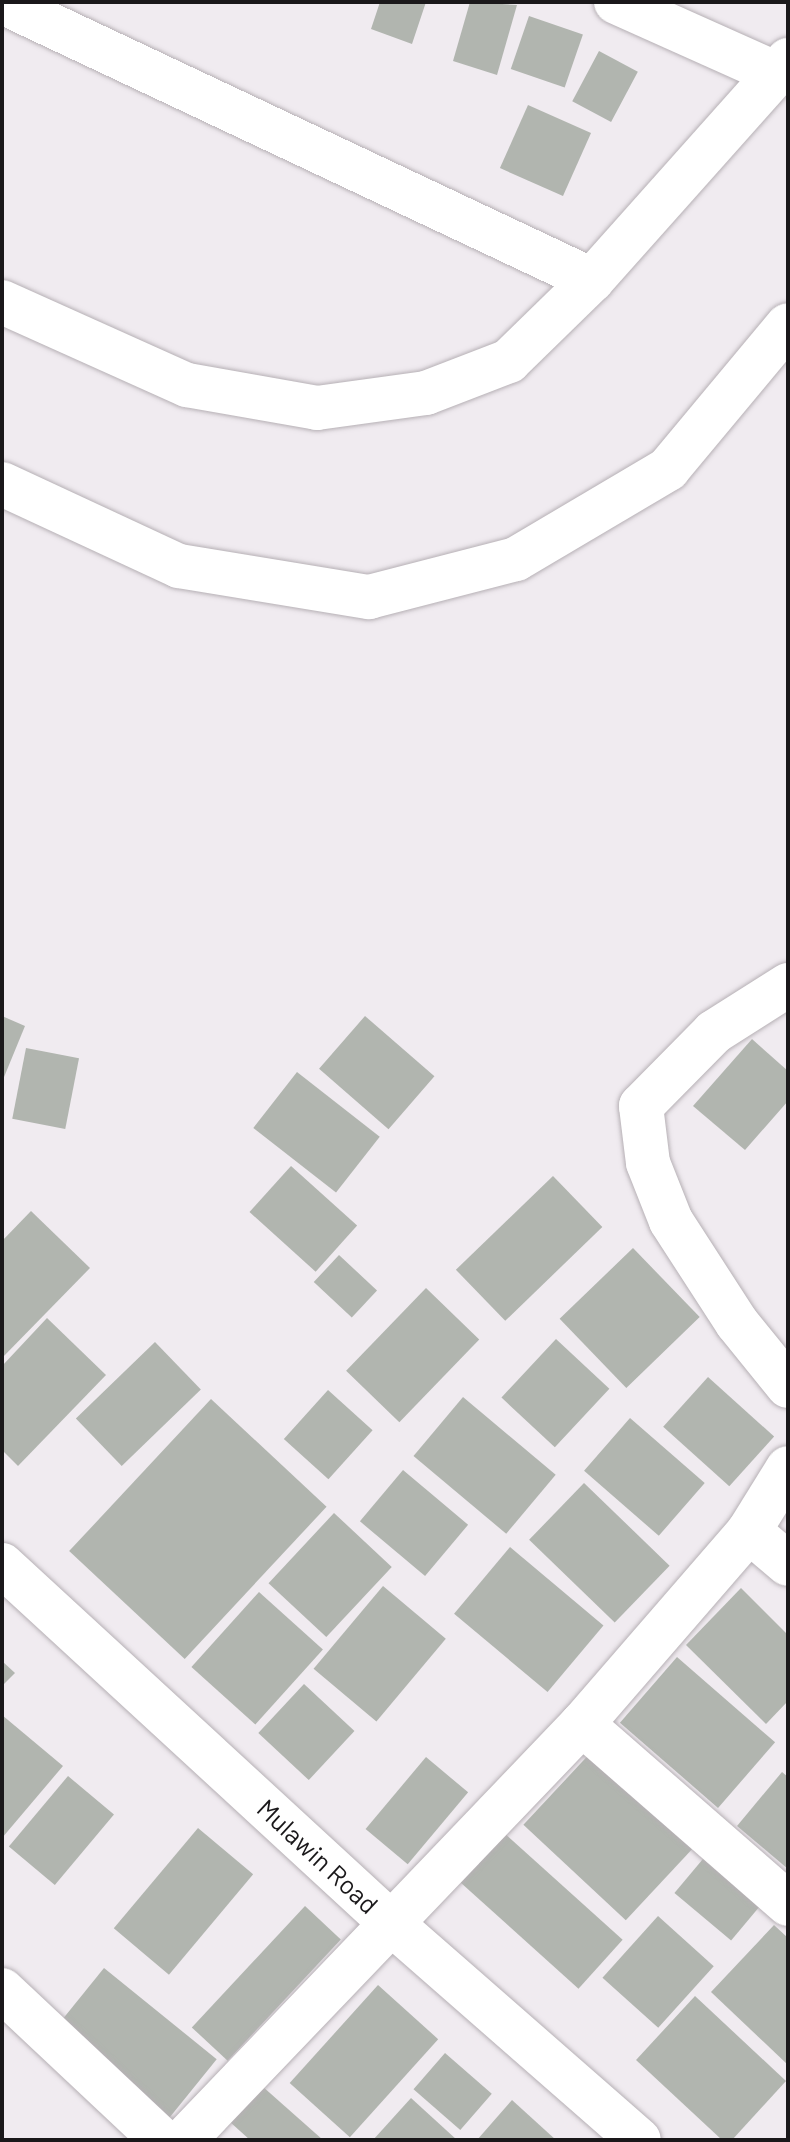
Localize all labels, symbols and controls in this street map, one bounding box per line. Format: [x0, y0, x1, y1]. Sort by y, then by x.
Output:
street label: Mulawin Road [251, 1792, 385, 1920]

